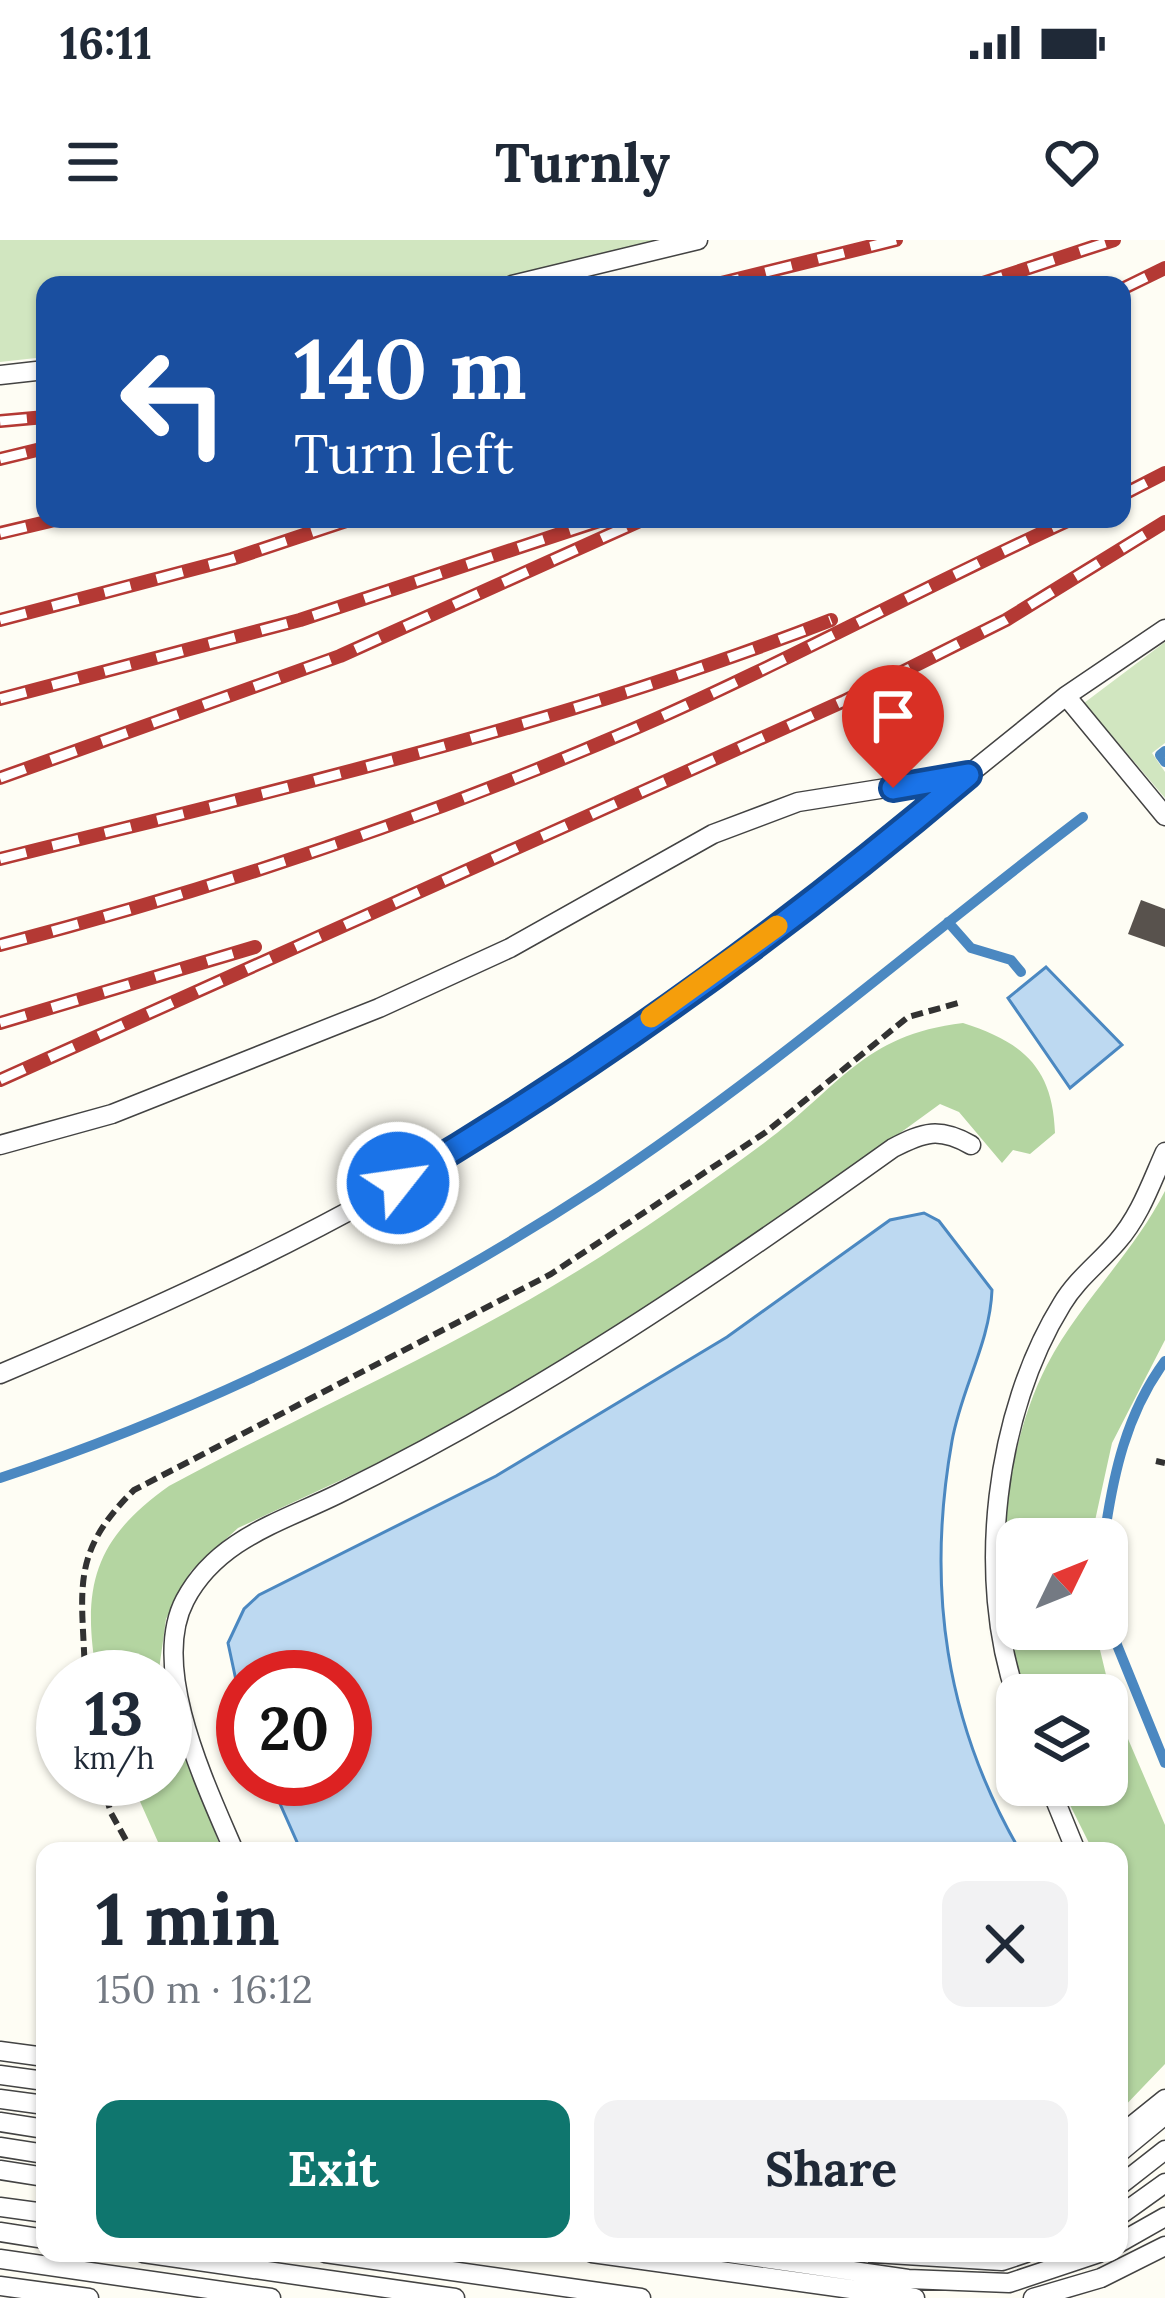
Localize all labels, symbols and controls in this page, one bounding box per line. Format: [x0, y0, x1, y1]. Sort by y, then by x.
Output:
text: 16:11 [60, 14, 152, 71]
text: Turnly [495, 128, 670, 197]
icon: menu [60, 129, 126, 195]
icon: heart [1039, 129, 1105, 195]
text: 140 m [294, 314, 527, 422]
icon: left [96, 324, 252, 480]
text: Turn left [294, 419, 514, 488]
pin [842, 665, 944, 788]
icon: arrive [860, 683, 926, 749]
position arrow [335, 1120, 461, 1246]
north arrow [996, 1518, 1128, 1650]
map controls [996, 1518, 1128, 1806]
speed limit sign: 20 [216, 1650, 372, 1806]
button: layers [996, 1674, 1128, 1806]
text: 13 [85, 1675, 143, 1751]
text: km/h [73, 1739, 155, 1777]
text: 1 min [96, 1873, 280, 1965]
button: close [942, 1881, 1068, 2007]
text: 150 m · 16:12 [96, 1964, 313, 2014]
button: Exit [96, 2100, 570, 2238]
button: Share [594, 2100, 1068, 2238]

